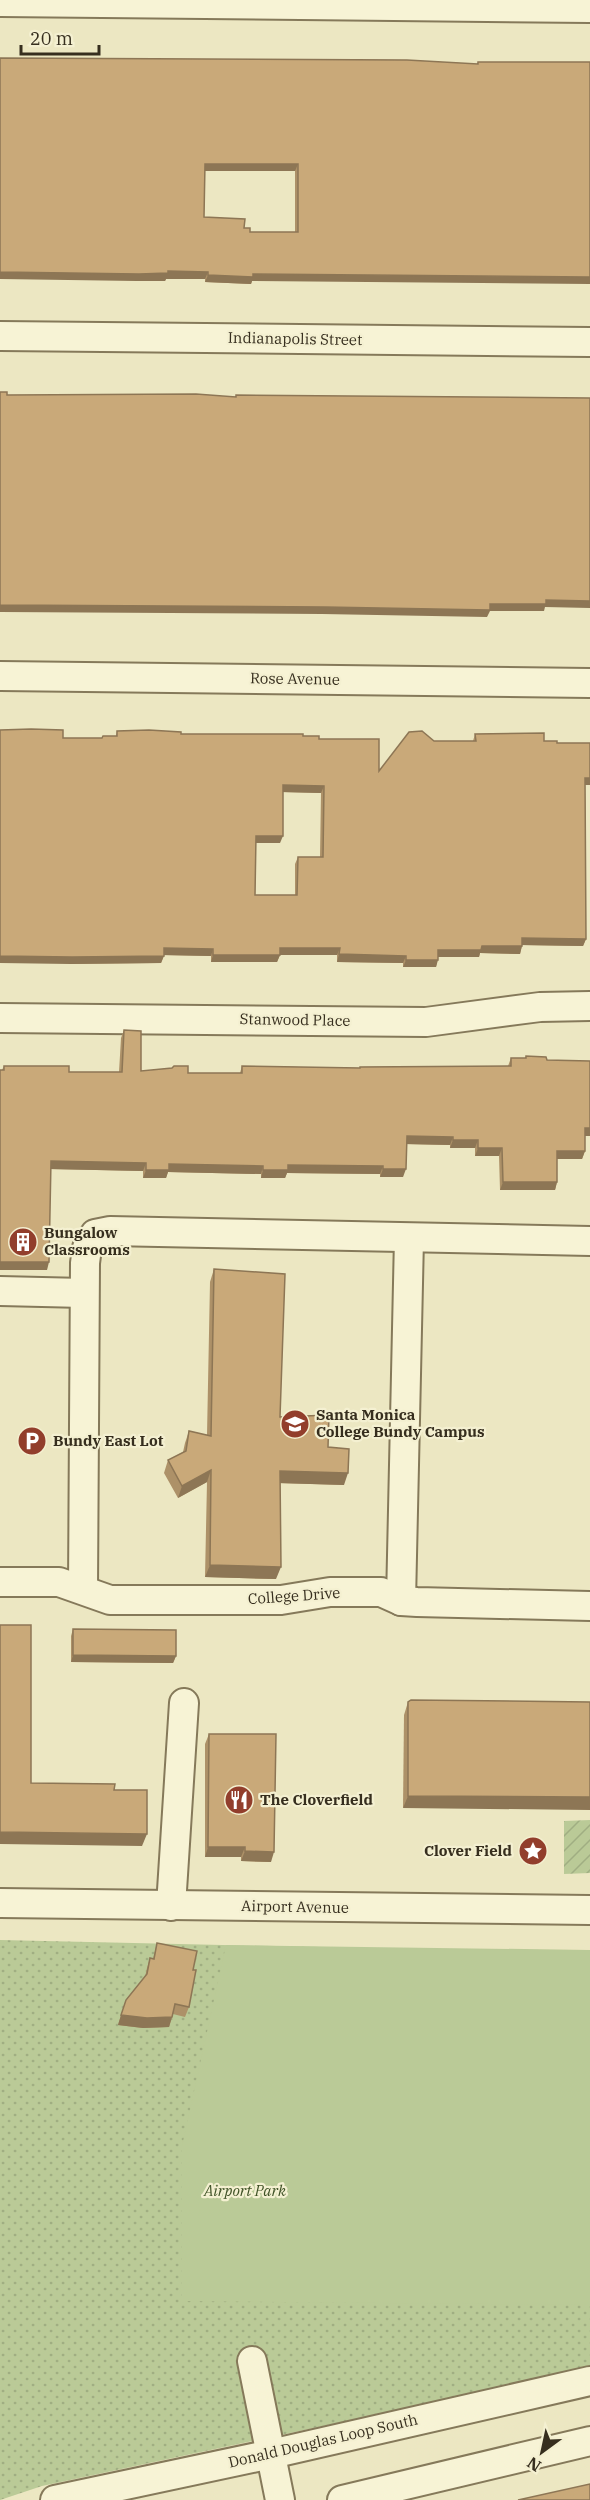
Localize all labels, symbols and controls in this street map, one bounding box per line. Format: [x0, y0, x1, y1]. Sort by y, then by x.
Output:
scale bar [21, 18, 99, 56]
text: 20 m [30, 27, 73, 50]
street label: Indianapolis Street [228, 328, 362, 349]
street label: Rose Avenue [250, 668, 340, 689]
street label: Stanwood Place [239, 1009, 351, 1030]
place label: Bungalow Classrooms [44, 1223, 130, 1259]
building icon: Bungalow Classrooms [7, 1226, 39, 1258]
place label: Santa Monica College Bundy Campus [316, 1405, 485, 1441]
school or university icon: Santa Monica College Bundy Campus [279, 1408, 311, 1440]
parking icon: Bundy East Lot [16, 1425, 48, 1457]
place label: Bundy East Lot [53, 1431, 164, 1450]
street label: College Drive [247, 1583, 341, 1608]
restaurant icon: The Cloverfield [223, 1784, 255, 1816]
place label: The Cloverfield [260, 1790, 373, 1809]
place icon: Clover Field [517, 1835, 549, 1867]
place label: Clover Field [424, 1841, 513, 1860]
street label: Airport Avenue [241, 1896, 349, 1917]
park label: Airport Park [203, 2181, 286, 2200]
street label: Donald Douglas Loop South [226, 2409, 419, 2472]
north arrow [512, 2422, 572, 2482]
text: N [523, 2453, 545, 2476]

